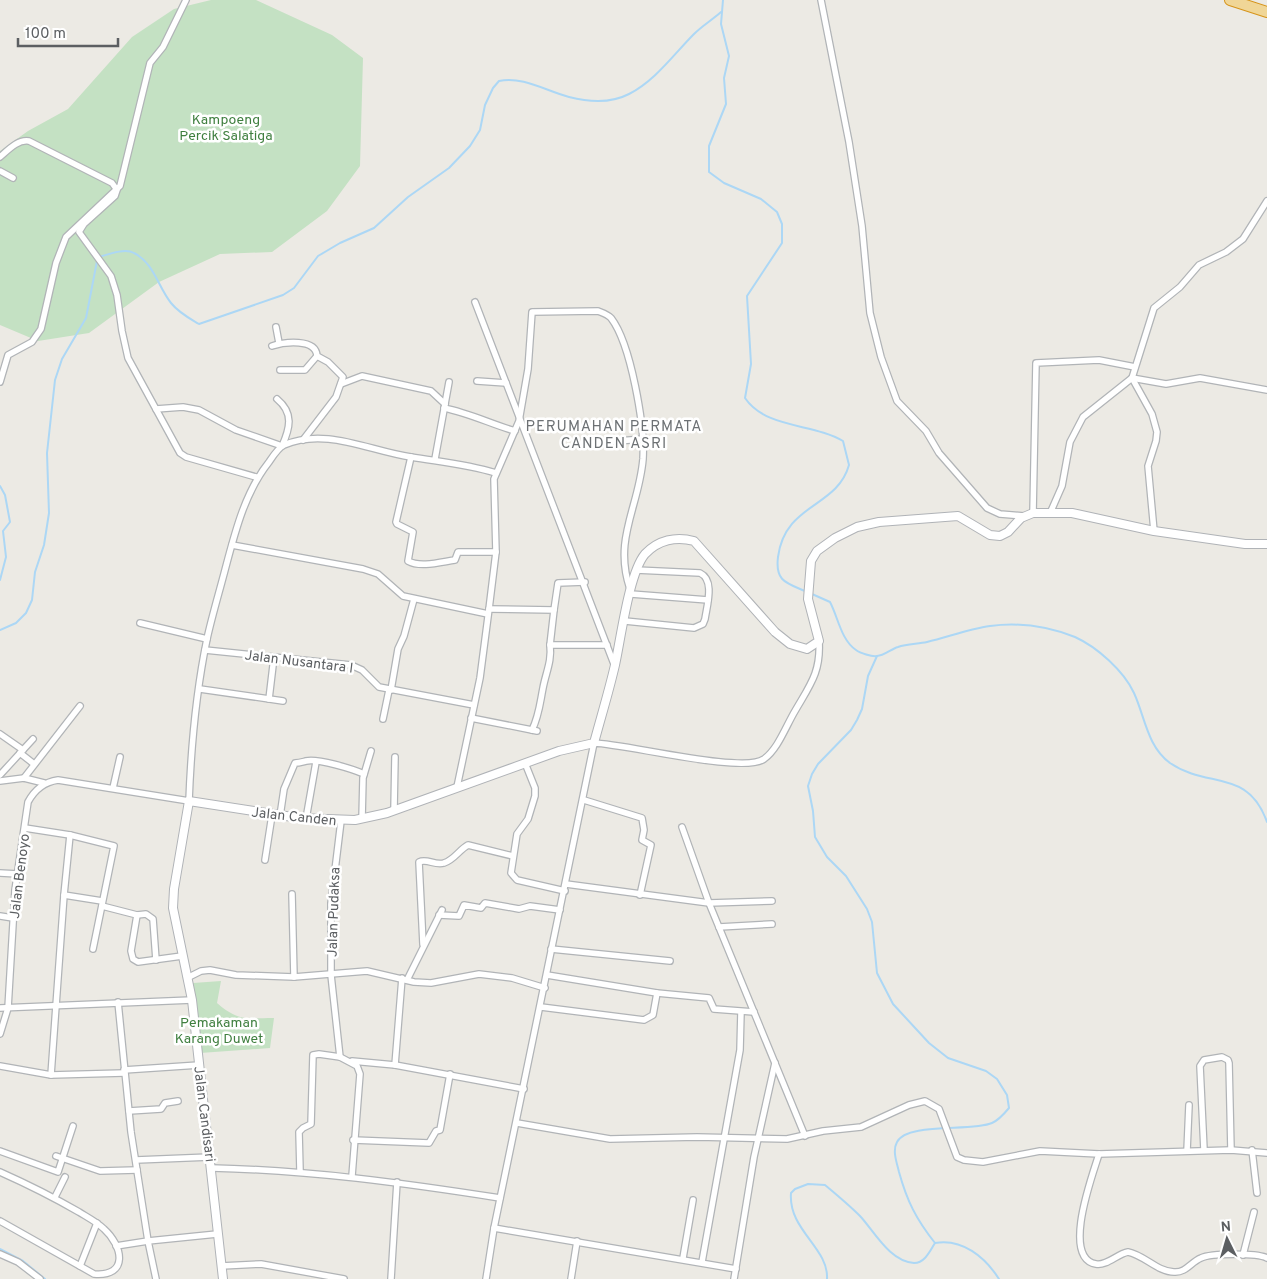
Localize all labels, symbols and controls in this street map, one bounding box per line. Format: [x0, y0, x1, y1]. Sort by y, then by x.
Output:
scale bar [18, 15, 118, 47]
text: 100 m [25, 25, 66, 44]
park label: Kampoeng Percik Salatiga [179, 112, 273, 145]
district label: PERUMAHAN PERMATA CANDEN ASRI [525, 418, 703, 454]
street label: Jalan Nusantara I [244, 647, 354, 678]
street label: Jalan Canden [250, 805, 337, 830]
street label: Jalan Benoyo [7, 833, 34, 920]
street label: Jalan Pudaksa [324, 867, 345, 957]
park label: Pemakaman Karang Duwet [175, 1015, 263, 1048]
street label: Jalan Candisari [189, 1065, 218, 1163]
north arrow [1202, 1214, 1252, 1264]
text: N [1220, 1219, 1232, 1236]

